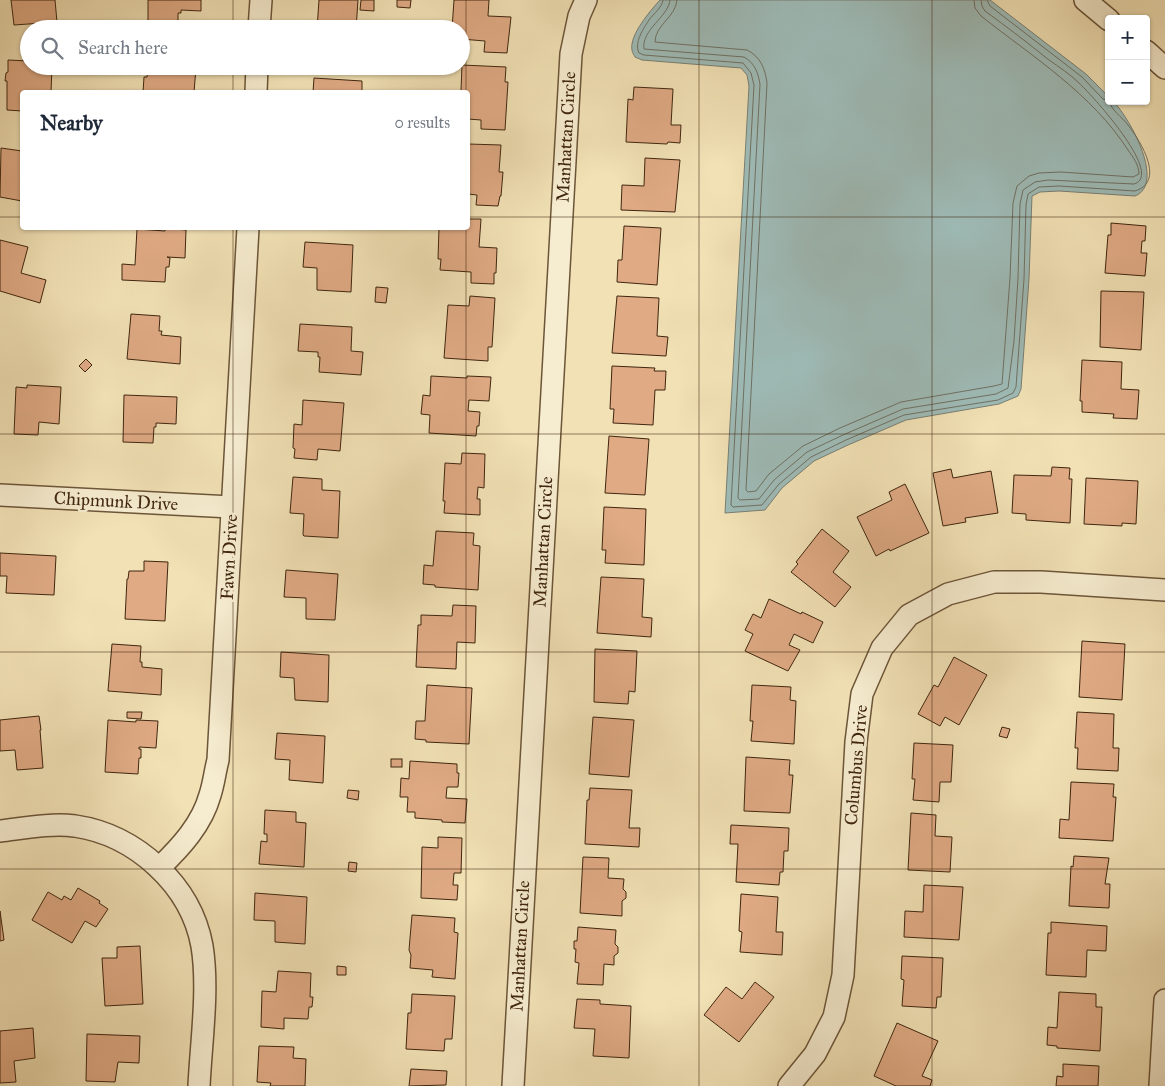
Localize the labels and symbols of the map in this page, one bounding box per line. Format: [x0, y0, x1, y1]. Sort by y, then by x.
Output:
street label: Manhattan Circle [552, 71, 580, 203]
street label: Manhattan Circle [529, 476, 557, 608]
street label: Chipmunk Drive [53, 487, 179, 515]
street label: Fawn Drive [216, 514, 242, 600]
street label: Columbus Drive [840, 704, 872, 826]
street label: Manhattan Circle [506, 880, 534, 1012]

